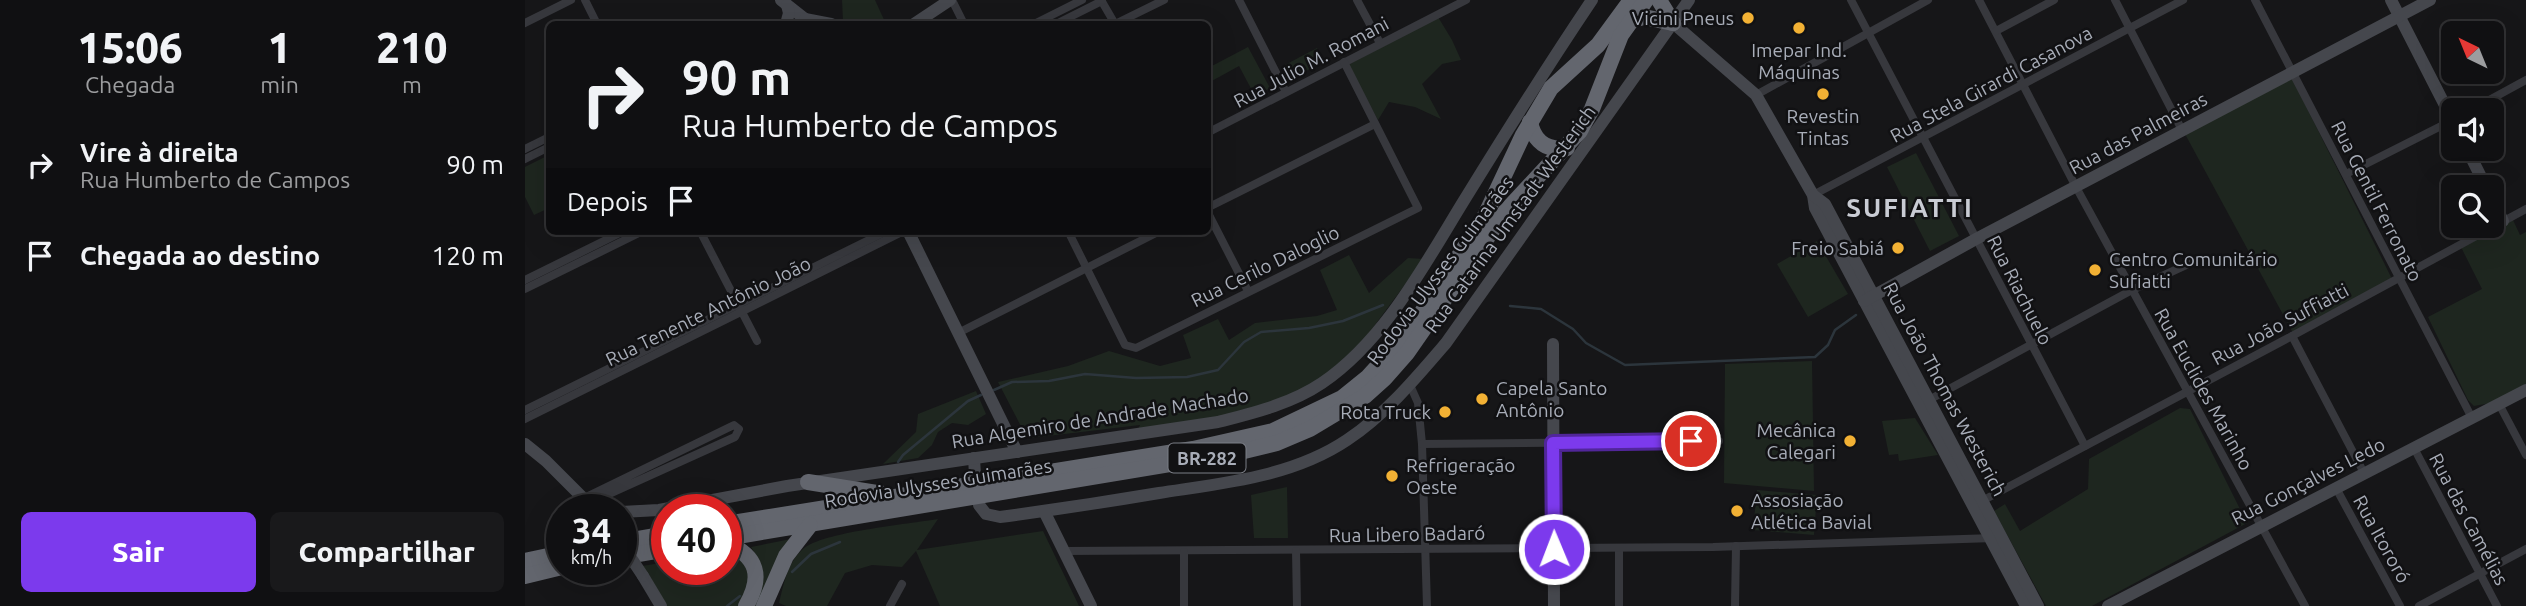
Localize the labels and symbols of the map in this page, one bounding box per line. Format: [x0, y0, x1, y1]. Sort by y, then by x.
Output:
place label: Vicini Pneus [1632, 7, 1734, 29]
marker: Vicini Pneus [1740, 10, 1756, 26]
street label: Rua Julio M. Romani [1230, 12, 1392, 112]
marker: Imepar Ind. Máquinas [1791, 20, 1807, 36]
street label: Rua Stela Girardi Casanova [1886, 21, 2096, 147]
north arrow [2441, 21, 2504, 84]
place label: Imepar Ind. Máquinas [1751, 39, 1847, 83]
marker: Revestin Tintas [1815, 86, 1831, 102]
street label: Rua das Palmeiras [2065, 87, 2211, 179]
street label: Rua Catarina Umstadt Westerich [1420, 101, 1600, 337]
place label: Revestin Tintas [1786, 105, 1860, 149]
street label: Rua Gentil Ferronato [2327, 117, 2427, 285]
street label: Rodovia Ulysses Guimarães [1362, 172, 1518, 368]
district label: SUFIATTI [1846, 193, 1974, 222]
street label: Rua Cerilo Daloglio [1187, 221, 1343, 311]
street label: Rua Riachuelo [1983, 231, 2057, 349]
place label: Freio Sabiá [1791, 237, 1884, 259]
marker: Freio Sabiá [1890, 240, 1906, 256]
place label: Centro Comunitário Sufiatti [2109, 248, 2278, 292]
street label: Rua Tenente Antônio João [602, 252, 814, 370]
marker: Centro Comunitário Sufiatti [2087, 262, 2103, 278]
street label: Rua João Thomas Westerich [1879, 278, 2011, 500]
street label: Rua João Suffiatti [2208, 279, 2352, 369]
street label: Rua Euclides Marinho [2150, 304, 2258, 474]
place label: Capela Santo Antônio [1496, 377, 1607, 421]
street label: Rua Algemiro de Andrade Machado [950, 384, 1250, 452]
marker: Capela Santo Antônio [1474, 391, 1490, 407]
place label: Rota Truck [1340, 401, 1431, 423]
marker: Rota Truck [1437, 404, 1453, 420]
pin [1661, 411, 1721, 471]
place label: Mecânica Calegari [1756, 419, 1836, 463]
marker: Mecânica Calegari [1842, 433, 1858, 449]
street label: Rua Gonçalves Ledo [2227, 433, 2389, 529]
road number: BR-282 [1169, 444, 1245, 472]
street label: Rua das Camélias [2425, 449, 2513, 589]
street label: Rodovia Ulysses Guimarães [823, 454, 1053, 512]
place label: Refrigeração Oeste [1406, 454, 1515, 498]
marker: Refrigeração Oeste [1384, 468, 1400, 484]
place label: Assosiação Atlética Bavial [1751, 489, 1872, 533]
street label: Rua Itororó [2349, 491, 2415, 587]
speed limit sign: 40 [651, 494, 742, 585]
marker: Assosiação Atlética Bavial [1729, 503, 1745, 519]
position arrow [1517, 512, 1591, 586]
street label: Rua Libero Badaró [1329, 522, 1485, 546]

